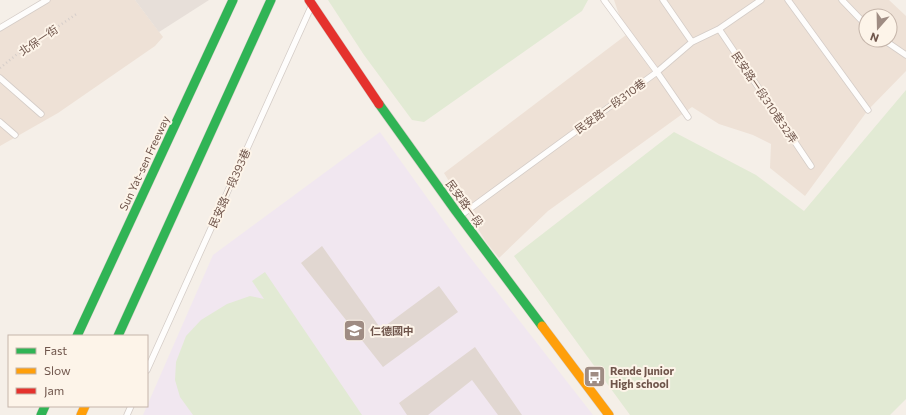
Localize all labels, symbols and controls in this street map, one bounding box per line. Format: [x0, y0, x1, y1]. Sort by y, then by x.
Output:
north arrow [858, 8, 898, 48]
street label: 北保一街 [16, 22, 60, 58]
text: N [868, 30, 881, 45]
street label: 民安路一段310巷32弄 [730, 49, 800, 145]
street label: 民安路一段310巷 [572, 76, 648, 136]
street label: Sun Yat-sen Freeway [116, 113, 172, 212]
street label: 民安路一段393巷 [206, 146, 252, 230]
street label: 民安路一段 [444, 177, 486, 229]
school or university icon: 仁德國中 [341, 317, 367, 343]
place label: 仁德國中 [370, 324, 414, 337]
legend [8, 335, 148, 407]
text: Fast [44, 343, 67, 357]
text: Slow [44, 363, 71, 377]
bus stop icon: Rende Junior High school [581, 363, 607, 389]
place label: Rende Junior High school [610, 364, 674, 390]
text: Jam [44, 383, 64, 398]

